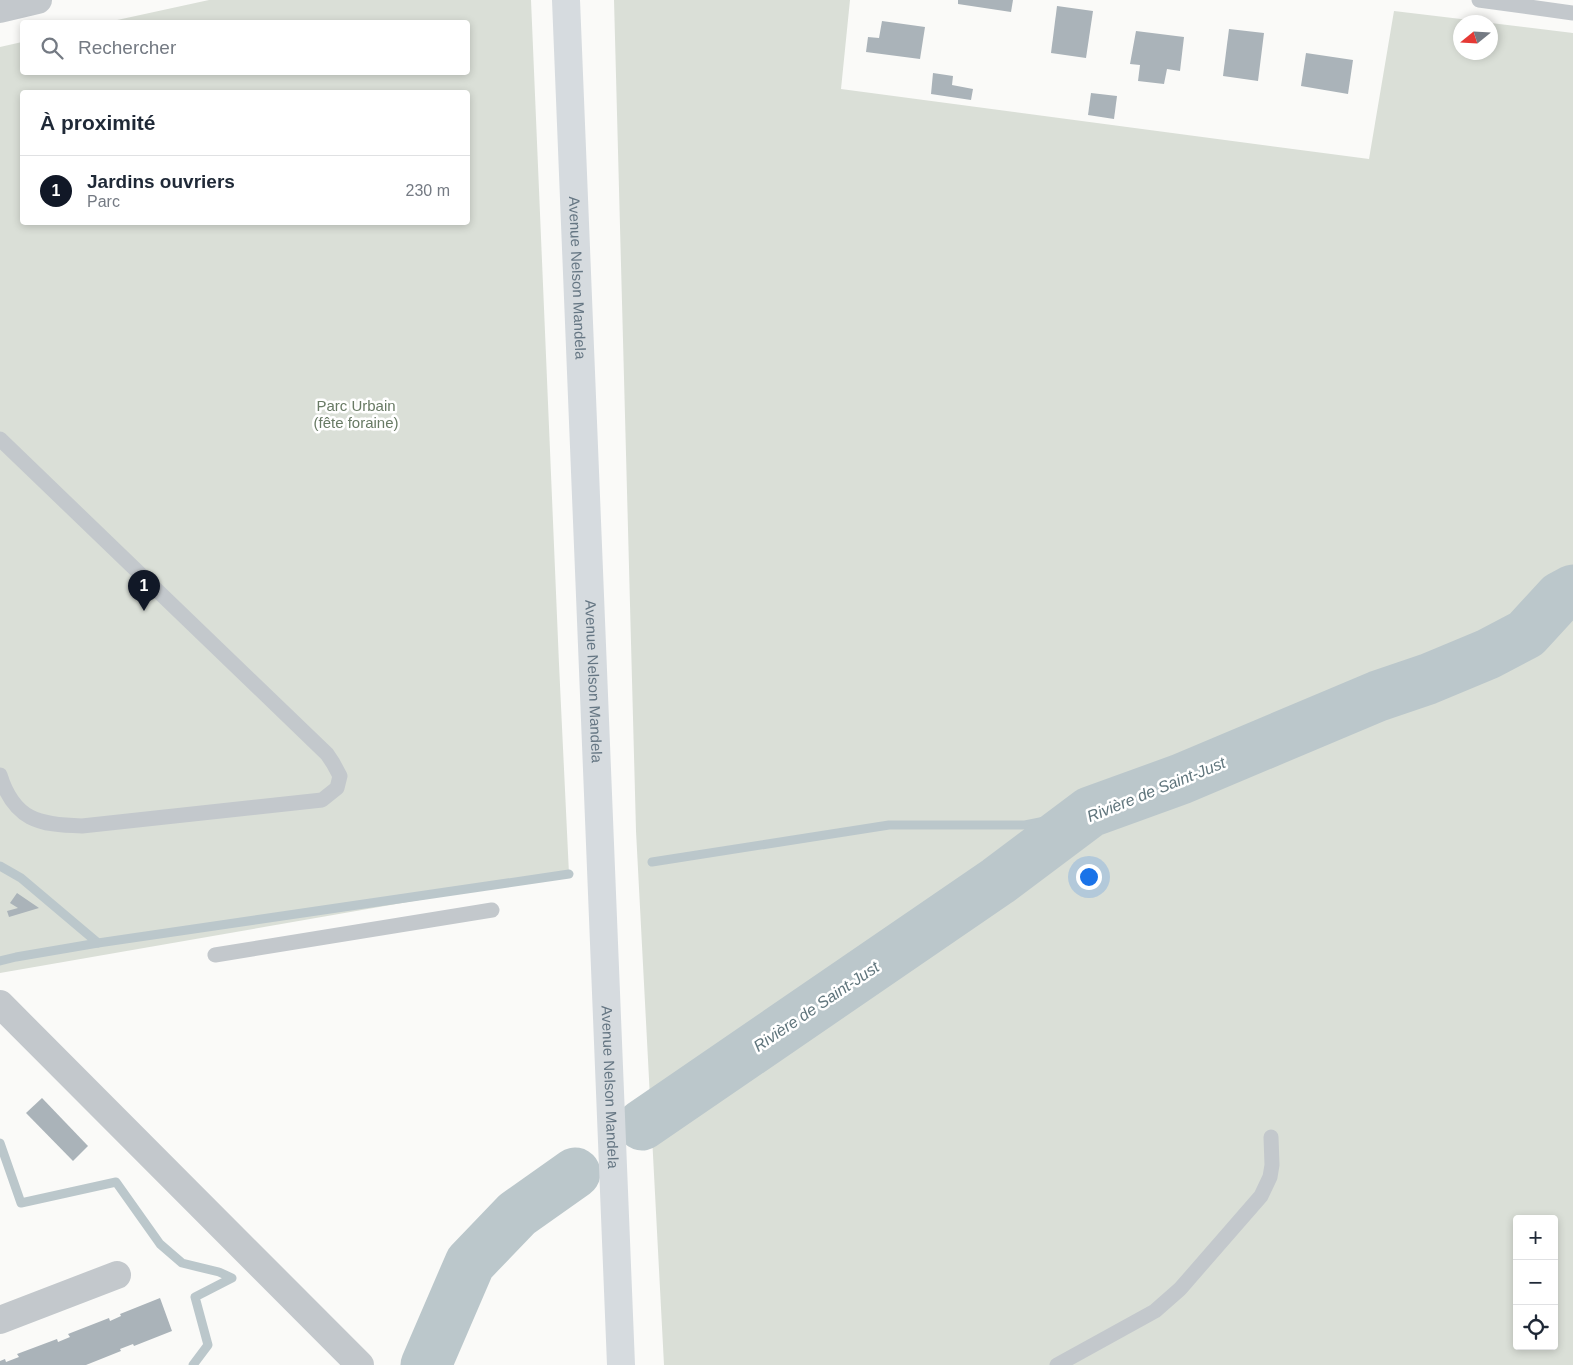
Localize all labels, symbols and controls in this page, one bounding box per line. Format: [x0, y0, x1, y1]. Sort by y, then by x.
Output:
north arrow [1453, 15, 1498, 60]
search box [20, 20, 470, 75]
icon: search [38, 34, 66, 62]
text: Rechercher [78, 37, 176, 58]
text: À proximité [40, 111, 156, 134]
text: Jardins ouvriers [87, 171, 235, 192]
text: 1 [52, 182, 60, 199]
text: 230 m [406, 182, 450, 199]
text: Parc [87, 193, 120, 210]
street label: Avenue Nelson Mandela [566, 196, 589, 360]
park label: Parc Urbain (fête foraine) [313, 397, 399, 431]
pin: 1 [128, 570, 160, 611]
street label: Avenue Nelson Mandela [582, 600, 606, 764]
water label: Rivière de Saint-Just [1085, 754, 1228, 825]
your location [1076, 864, 1102, 890]
water label: Rivière de Saint-Just [750, 958, 883, 1055]
street label: Avenue Nelson Mandela [599, 1005, 622, 1170]
map controls [1513, 1215, 1558, 1350]
button: + [1513, 1215, 1558, 1260]
button: − [1513, 1260, 1558, 1305]
button: locate [1513, 1305, 1558, 1350]

